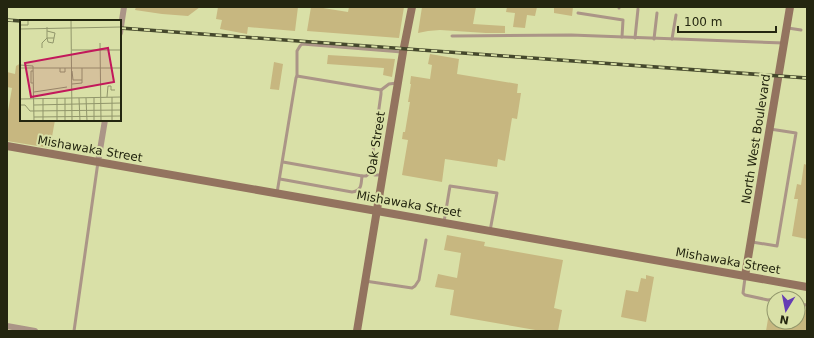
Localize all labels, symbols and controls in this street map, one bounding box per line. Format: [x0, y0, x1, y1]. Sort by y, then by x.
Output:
scale bar [678, 8, 776, 34]
text: 100 m [684, 15, 722, 29]
inset map [20, 20, 121, 121]
street label: North West Boulevard [739, 73, 773, 205]
street label: Oak Street [364, 110, 388, 176]
street label: Mishawaka Street [36, 133, 144, 165]
street label: Mishawaka Street [355, 188, 463, 220]
street label: Mishawaka Street [674, 245, 782, 277]
north arrow [766, 290, 806, 330]
text: N [779, 312, 790, 327]

